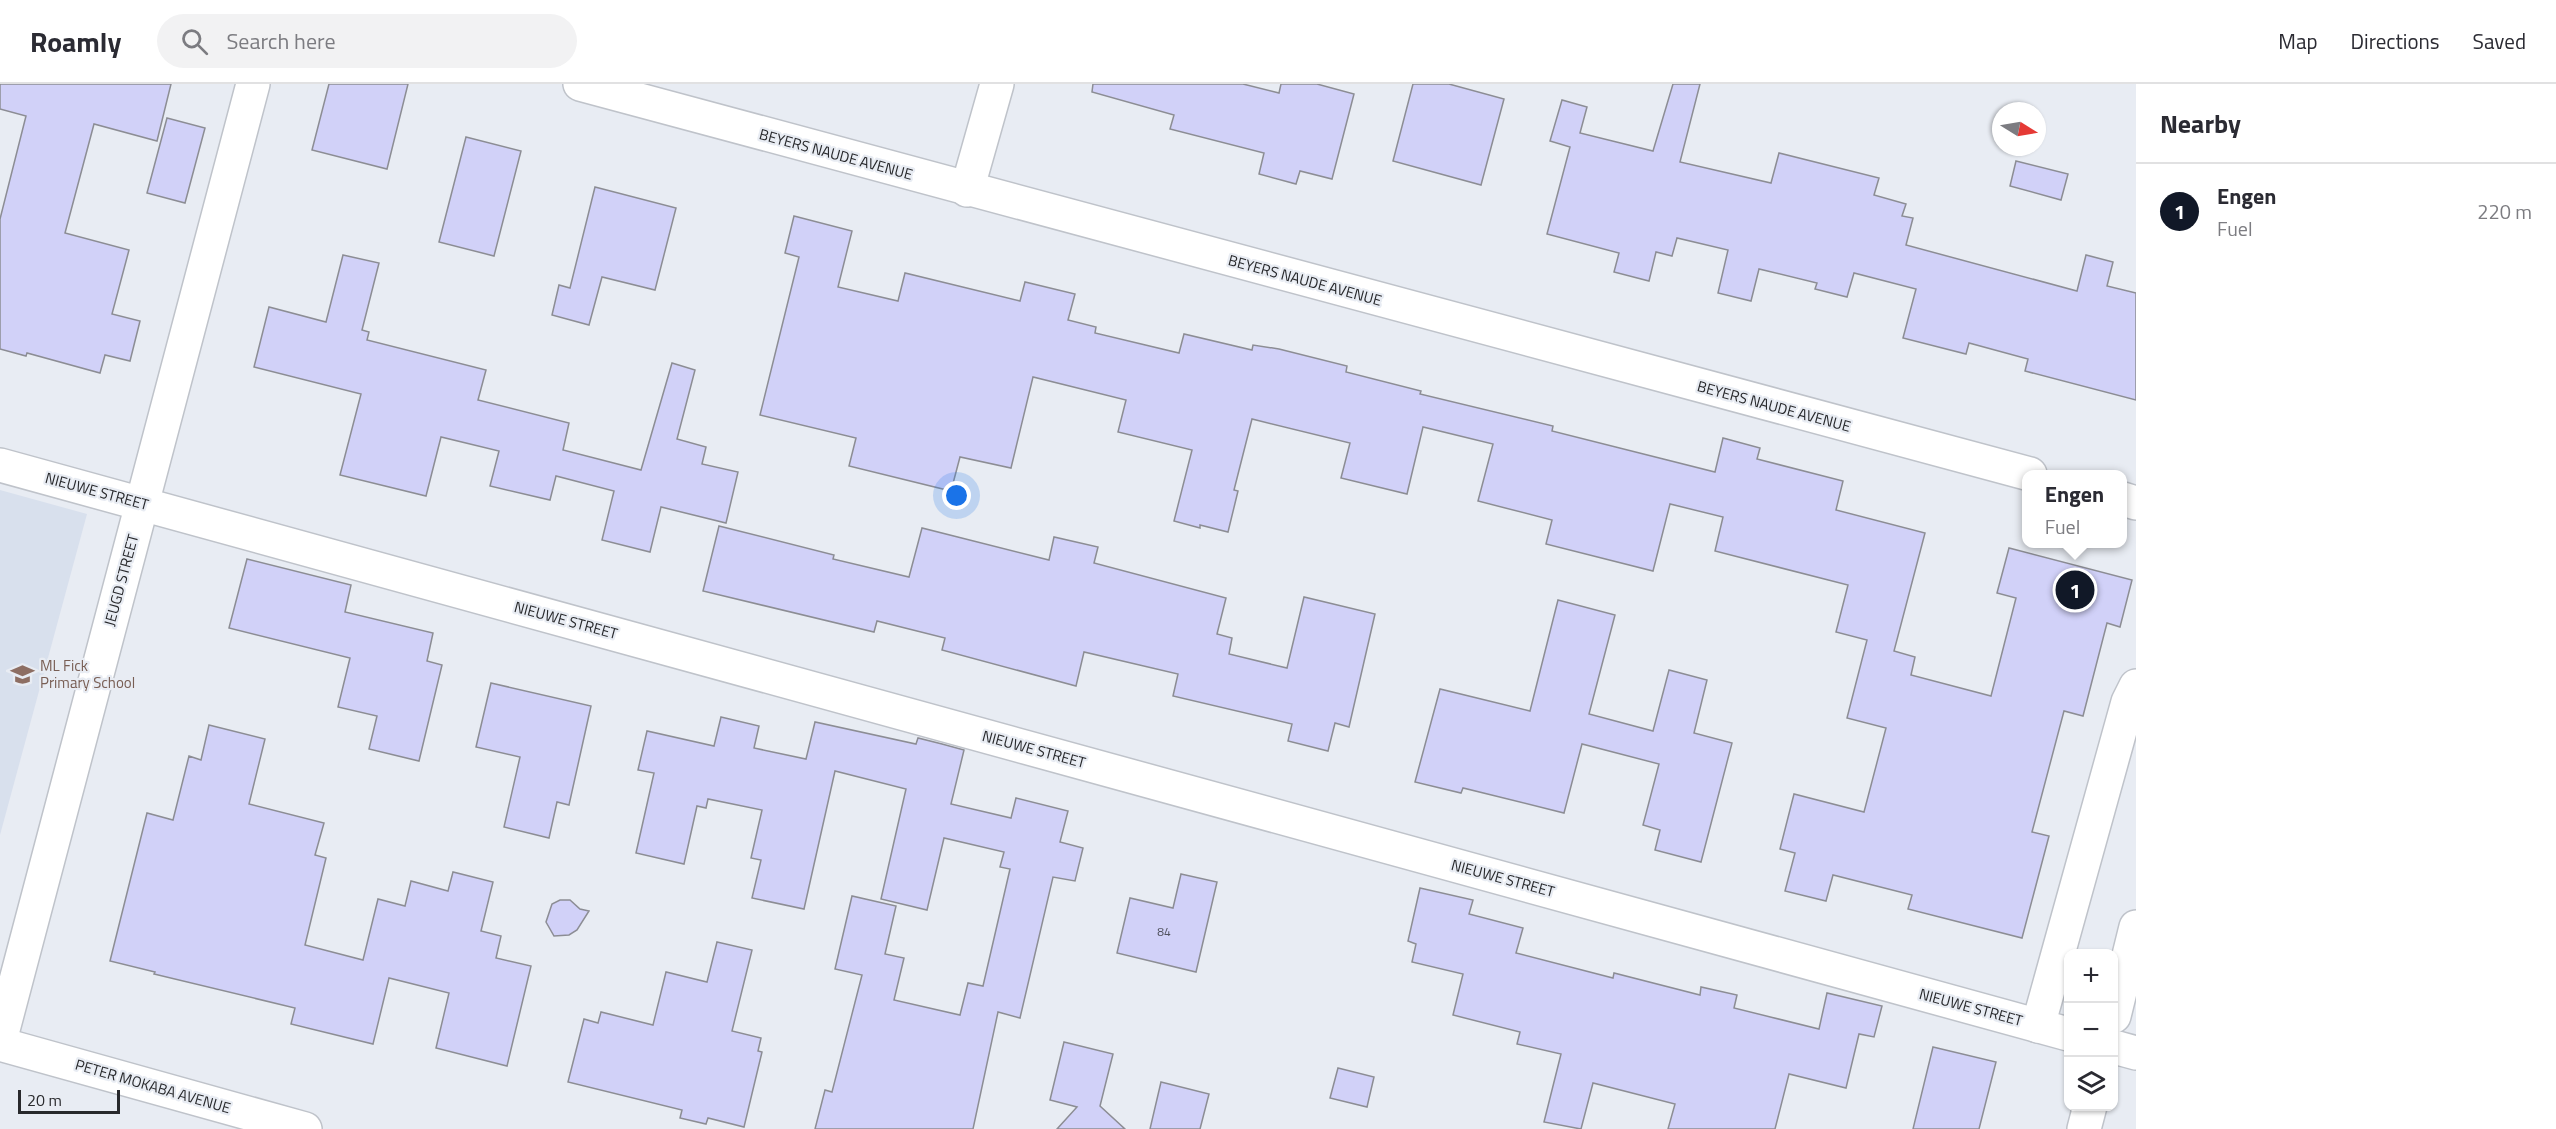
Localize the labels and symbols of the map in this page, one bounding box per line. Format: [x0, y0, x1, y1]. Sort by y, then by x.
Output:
north arrow [1992, 102, 2046, 156]
street label: BEYERS NAUDE AVENUE [757, 122, 915, 186]
street label: BEYERS NAUDE AVENUE [1226, 248, 1384, 312]
street label: BEYERS NAUDE AVENUE [1695, 374, 1853, 438]
street label: NIEUWE STREET [43, 466, 151, 516]
your location [942, 481, 971, 510]
street label: JEUGD STREET [98, 531, 144, 628]
pin: 1 [2056, 568, 2094, 612]
street label: NIEUWE STREET [512, 595, 620, 645]
place label: ML Fick Primary School [40, 654, 135, 694]
school or university icon: ML Fick Primary School [9, 661, 35, 687]
street label: NIEUWE STREET [980, 724, 1088, 774]
street label: NIEUWE STREET [1449, 853, 1557, 903]
house number: 84 [1157, 922, 1171, 941]
street label: NIEUWE STREET [1917, 982, 2025, 1032]
street label: PETER MOKABA AVENUE [73, 1053, 233, 1119]
scale bar [18, 1087, 120, 1114]

